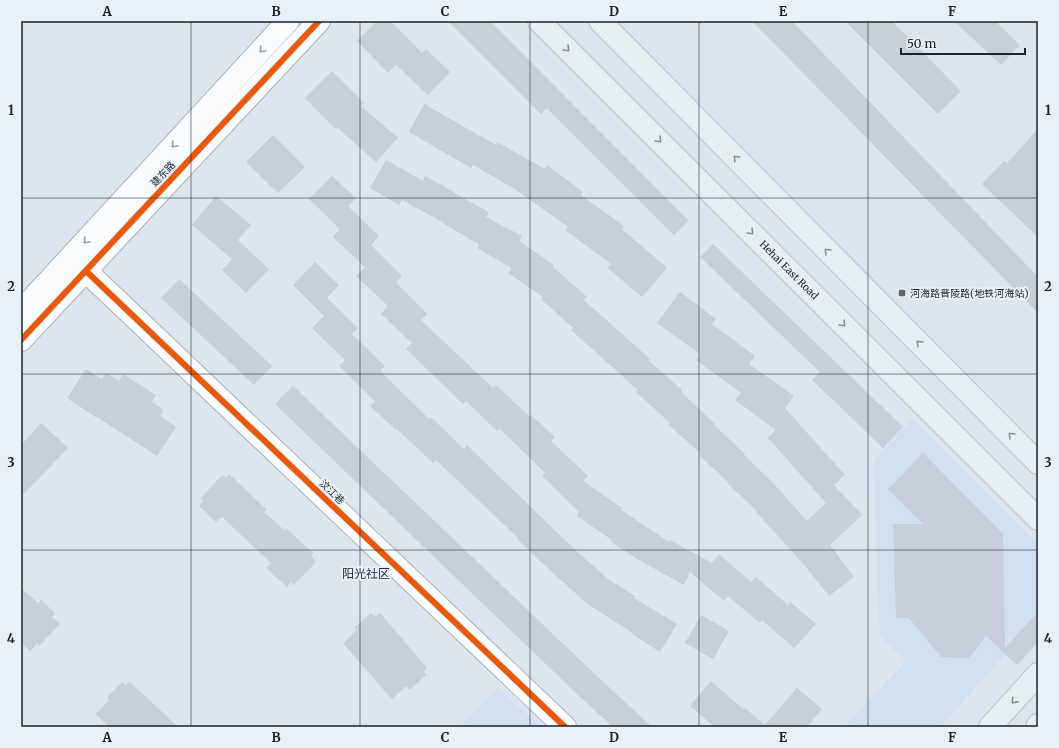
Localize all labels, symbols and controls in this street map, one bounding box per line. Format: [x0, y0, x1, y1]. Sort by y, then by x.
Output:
text: A [101, 3, 112, 20]
text: B [271, 3, 281, 20]
text: C [441, 3, 450, 20]
text: D [609, 3, 619, 20]
text: E [779, 3, 788, 20]
text: F [948, 3, 956, 20]
scale bar [901, 30, 1025, 56]
text: 50 m [907, 36, 936, 51]
one-way arrow [562, 44, 570, 52]
one-way arrow [259, 45, 267, 53]
text: 1 [8, 102, 14, 119]
text: 1 [1045, 102, 1051, 119]
one-way arrow [654, 135, 662, 143]
one-way arrow [171, 140, 178, 148]
one-way arrow [733, 155, 741, 163]
street label: 建东路 [148, 159, 178, 189]
one-way arrow [746, 227, 754, 235]
one-way arrow [83, 236, 90, 244]
street label: Hehai East Road [757, 238, 821, 302]
one-way arrow [825, 248, 832, 255]
text: 2 [7, 278, 15, 295]
text: 2 [1044, 278, 1052, 295]
place label: 河海路晋陵路(地铁河海站) [910, 287, 1029, 300]
marker: 河海路晋陵路(地铁河海站) [897, 288, 907, 298]
one-way arrow [838, 319, 846, 327]
one-way arrow [916, 340, 924, 348]
one-way arrow [1008, 432, 1015, 440]
text: 3 [7, 454, 15, 471]
text: 3 [1044, 454, 1052, 471]
street label: 汶江巷 [317, 477, 347, 507]
district label: 阳光社区 [342, 566, 390, 581]
text: 4 [7, 630, 16, 647]
text: 4 [1044, 630, 1053, 647]
one-way arrow [1012, 696, 1019, 703]
text: A [101, 729, 112, 746]
text: B [271, 729, 281, 746]
text: C [441, 729, 450, 746]
text: D [609, 729, 619, 746]
text: E [779, 729, 788, 746]
text: F [948, 729, 956, 746]

